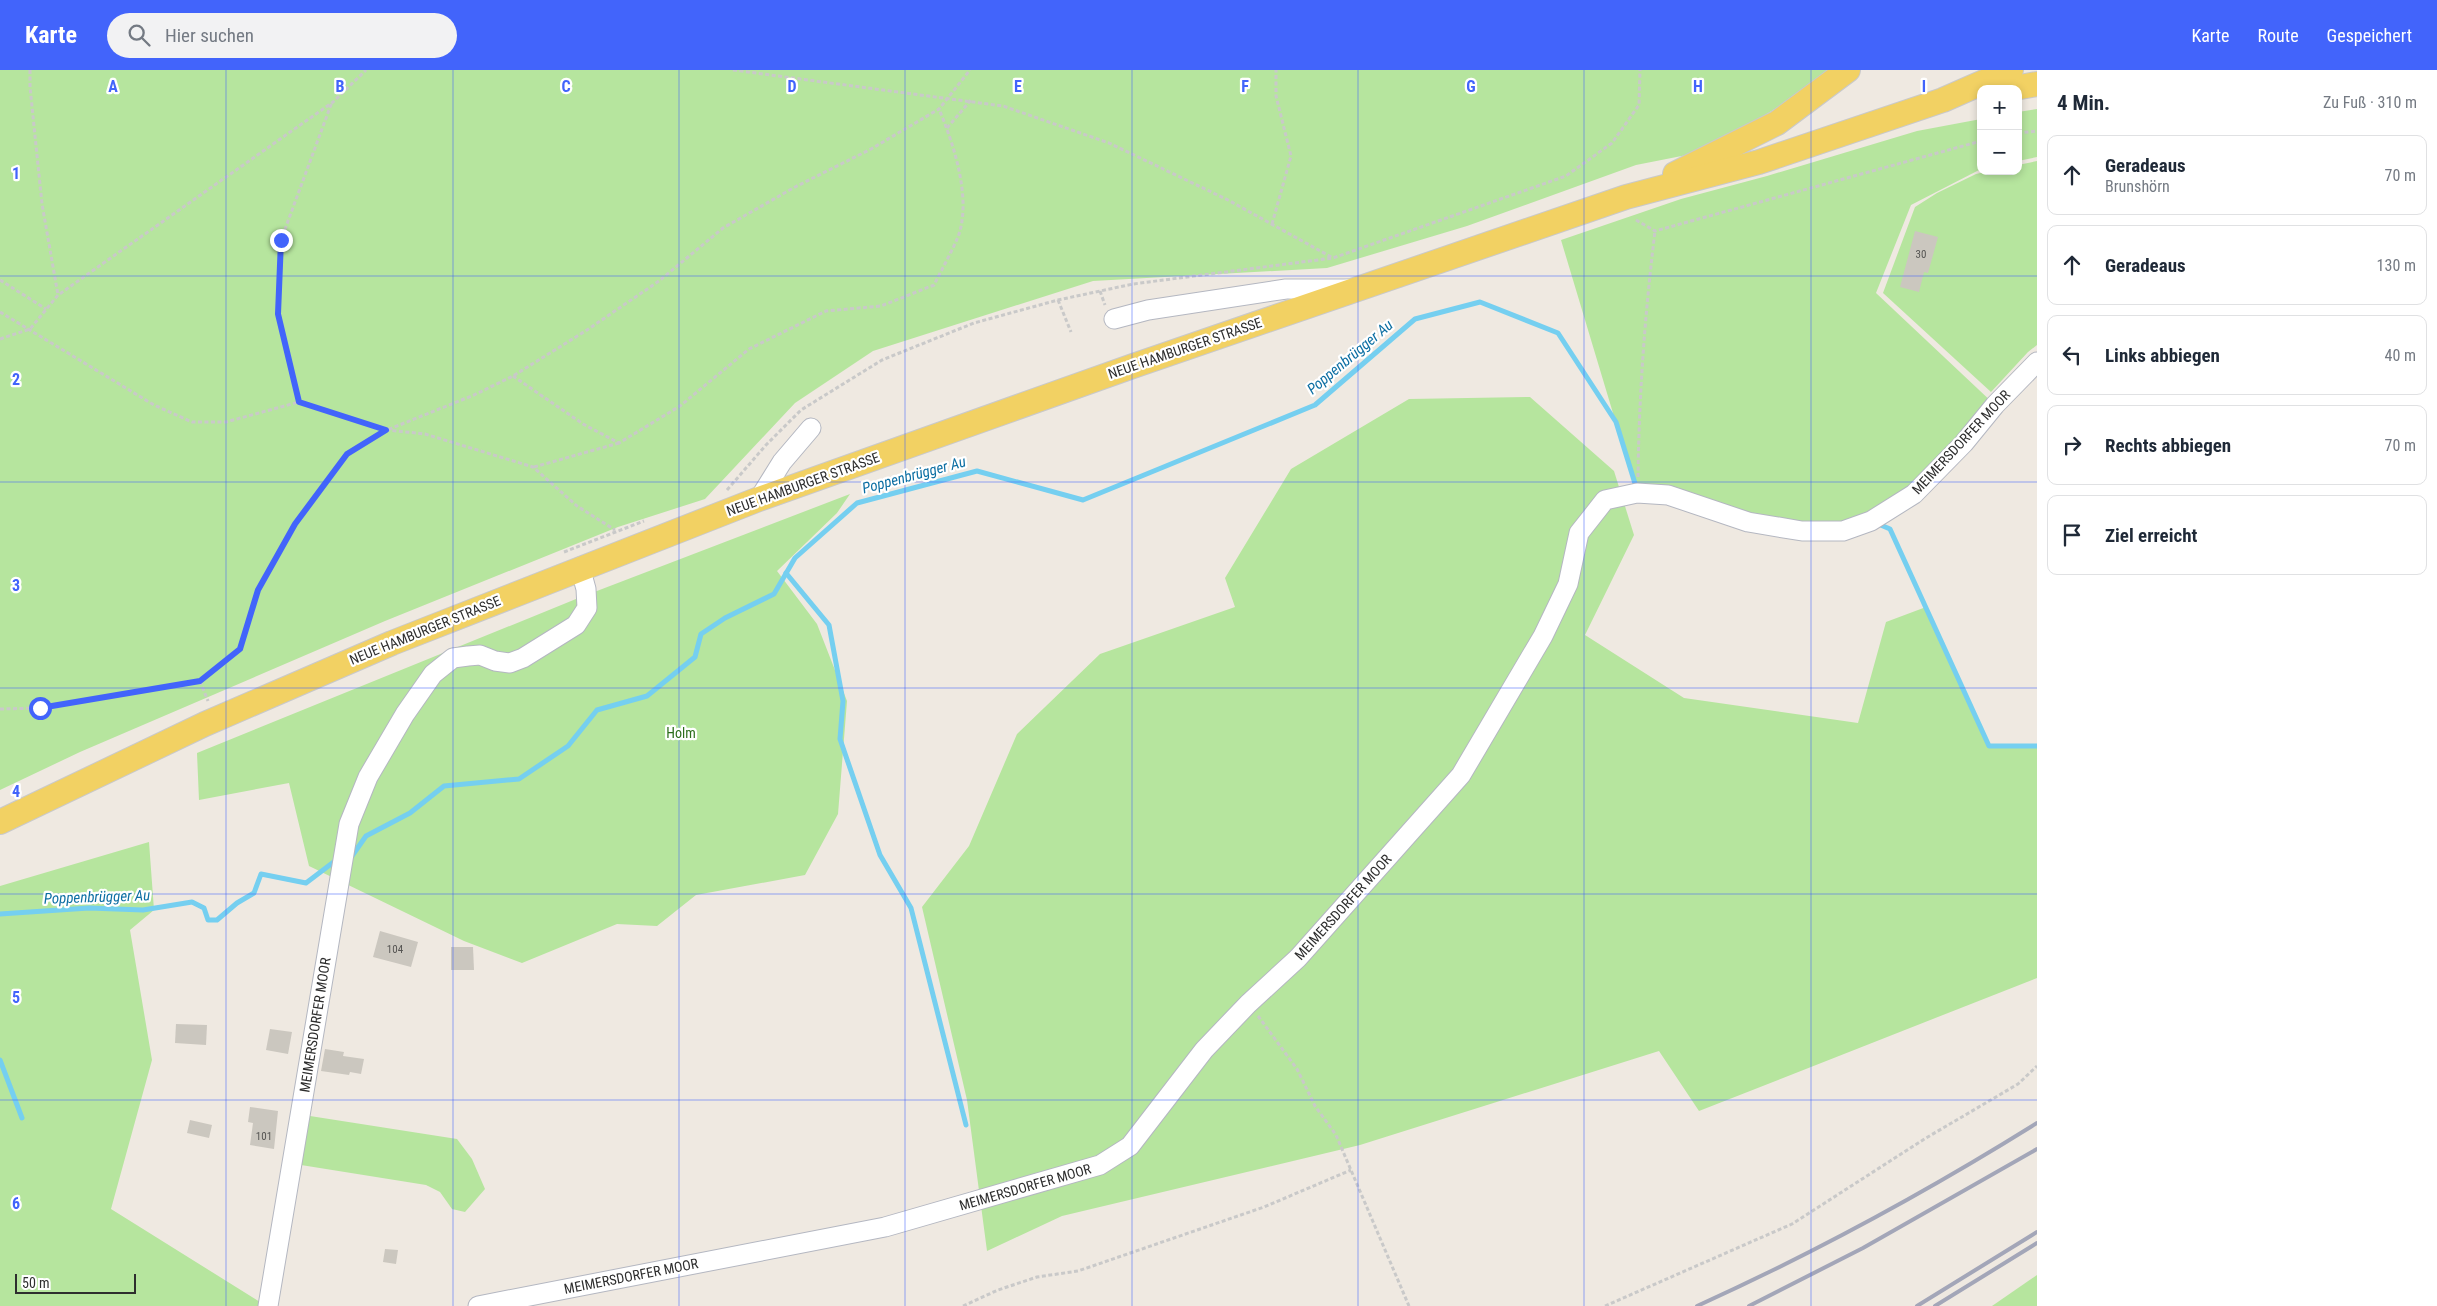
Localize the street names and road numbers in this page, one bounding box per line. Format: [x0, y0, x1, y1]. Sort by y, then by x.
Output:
street label: NEUE HAMBURGER STRASSE [1106, 314, 1264, 382]
street label: MEIMERSDORFER MOOR [1909, 386, 2014, 497]
street label: NEUE HAMBURGER STRASSE [724, 449, 882, 519]
street label: NEUE HAMBURGER STRASSE [347, 592, 503, 668]
street label: MEIMERSDORFER MOOR [1291, 851, 1395, 963]
street label: MEIMERSDORFER MOOR [296, 956, 334, 1094]
street label: MEIMERSDORFER MOOR [957, 1160, 1093, 1213]
street label: MEIMERSDORFER MOOR [563, 1255, 700, 1297]

